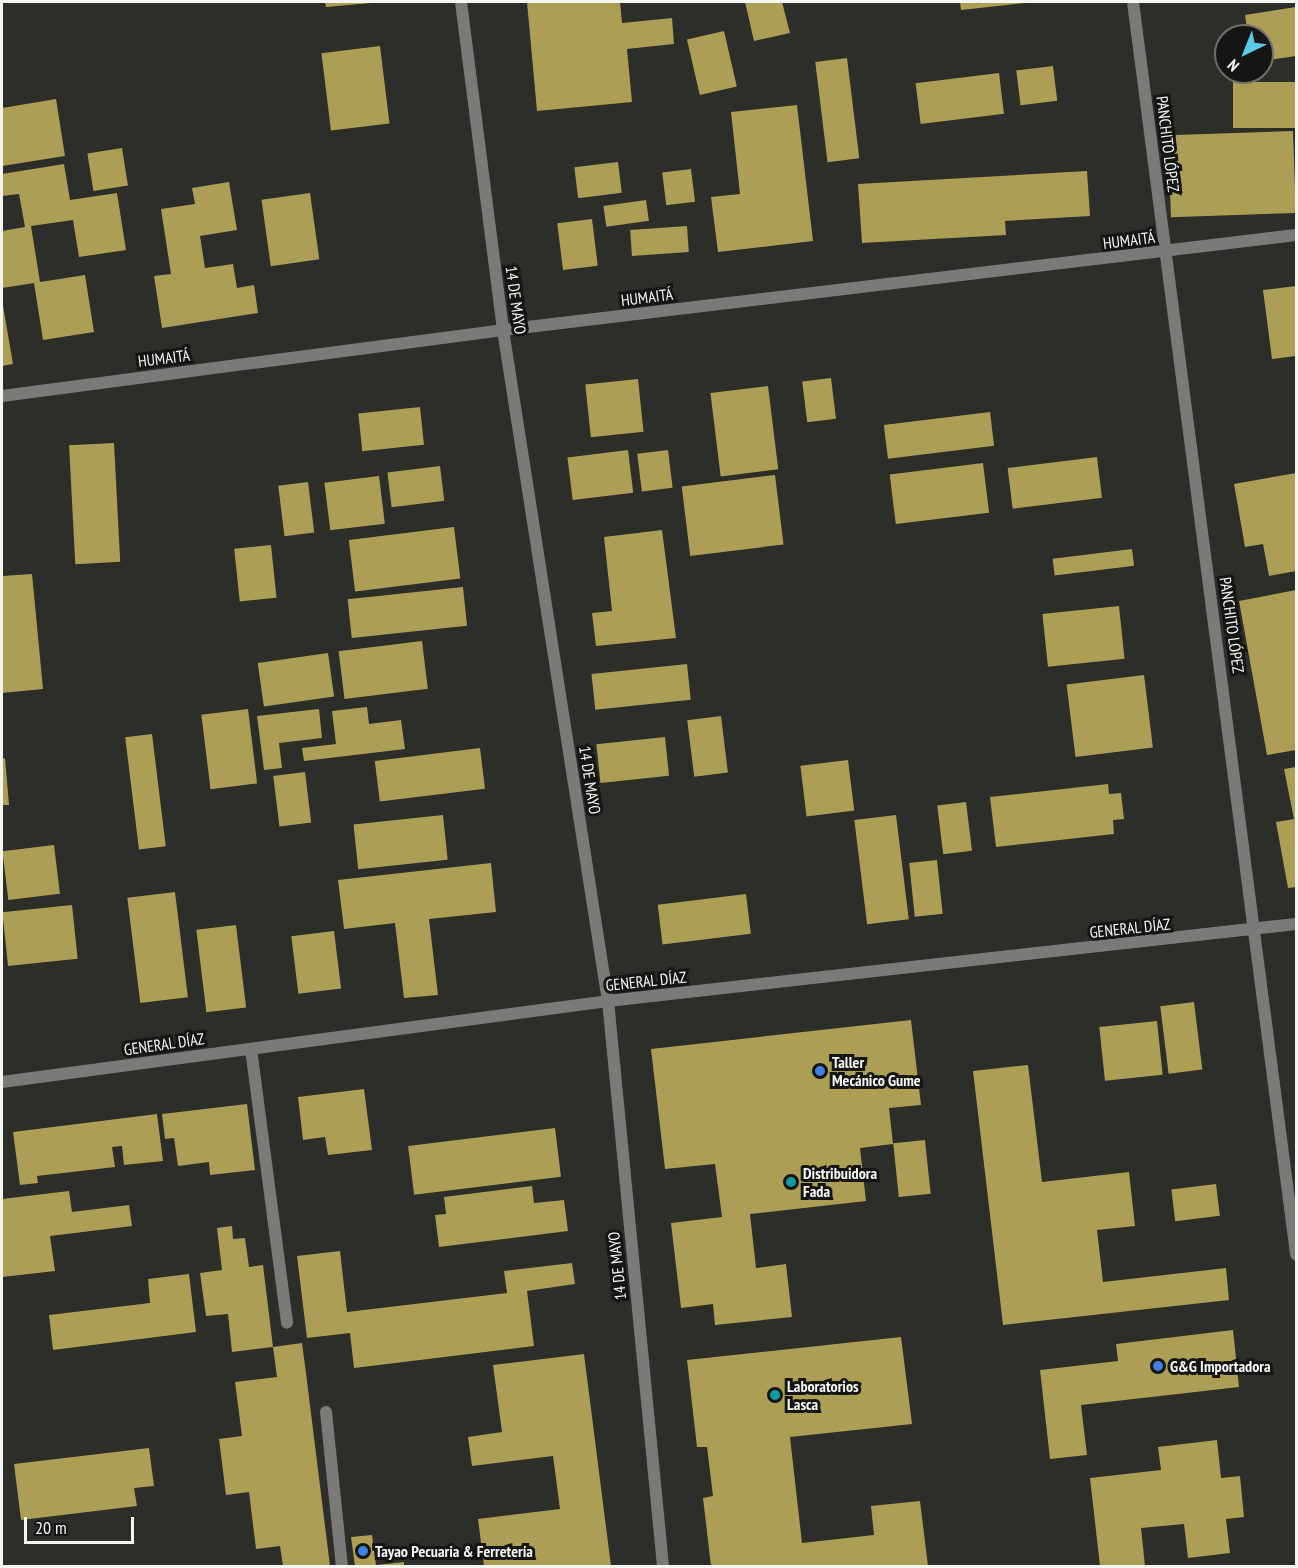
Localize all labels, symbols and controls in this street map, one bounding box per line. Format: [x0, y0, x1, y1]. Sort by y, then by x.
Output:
north arrow [1214, 24, 1274, 84]
text: N [1223, 55, 1243, 76]
street label: PANCHITO LÓPEZ [1153, 95, 1183, 193]
street label: HUMAITÁ [1102, 227, 1156, 253]
street label: 14 DE MAYO [502, 265, 530, 335]
street label: HUMAITÁ [620, 284, 674, 310]
street label: HUMAITÁ [137, 345, 191, 371]
street label: PANCHITO LÓPEZ [1216, 576, 1248, 674]
street label: 14 DE MAYO [575, 745, 605, 815]
street label: GENERAL DÍAZ [1088, 914, 1172, 942]
street label: GENERAL DÍAZ [604, 967, 688, 995]
street label: GENERAL DÍAZ [122, 1029, 206, 1059]
place label: Taller Mecánico Gume [832, 1052, 921, 1090]
marker: Taller Mecánico Gume [813, 1064, 827, 1078]
place label: Distribuidora Fada [803, 1163, 877, 1201]
marker: Distribuidora Fada [784, 1175, 798, 1189]
street label: 14 DE MAYO [604, 1231, 630, 1301]
place label: G&G Importadora [1170, 1356, 1271, 1376]
marker: G&G Importadora [1151, 1359, 1165, 1373]
place label: Laboratorios Lasca [787, 1376, 859, 1414]
marker: Laboratorios Lasca [768, 1388, 782, 1402]
scale bar [27, 1505, 136, 1543]
text: 20 m [35, 1516, 67, 1539]
place label: Tayao Pecuaria & Ferretería [375, 1541, 533, 1561]
marker: Tayao Pecuaria & Ferretería [356, 1544, 370, 1558]

